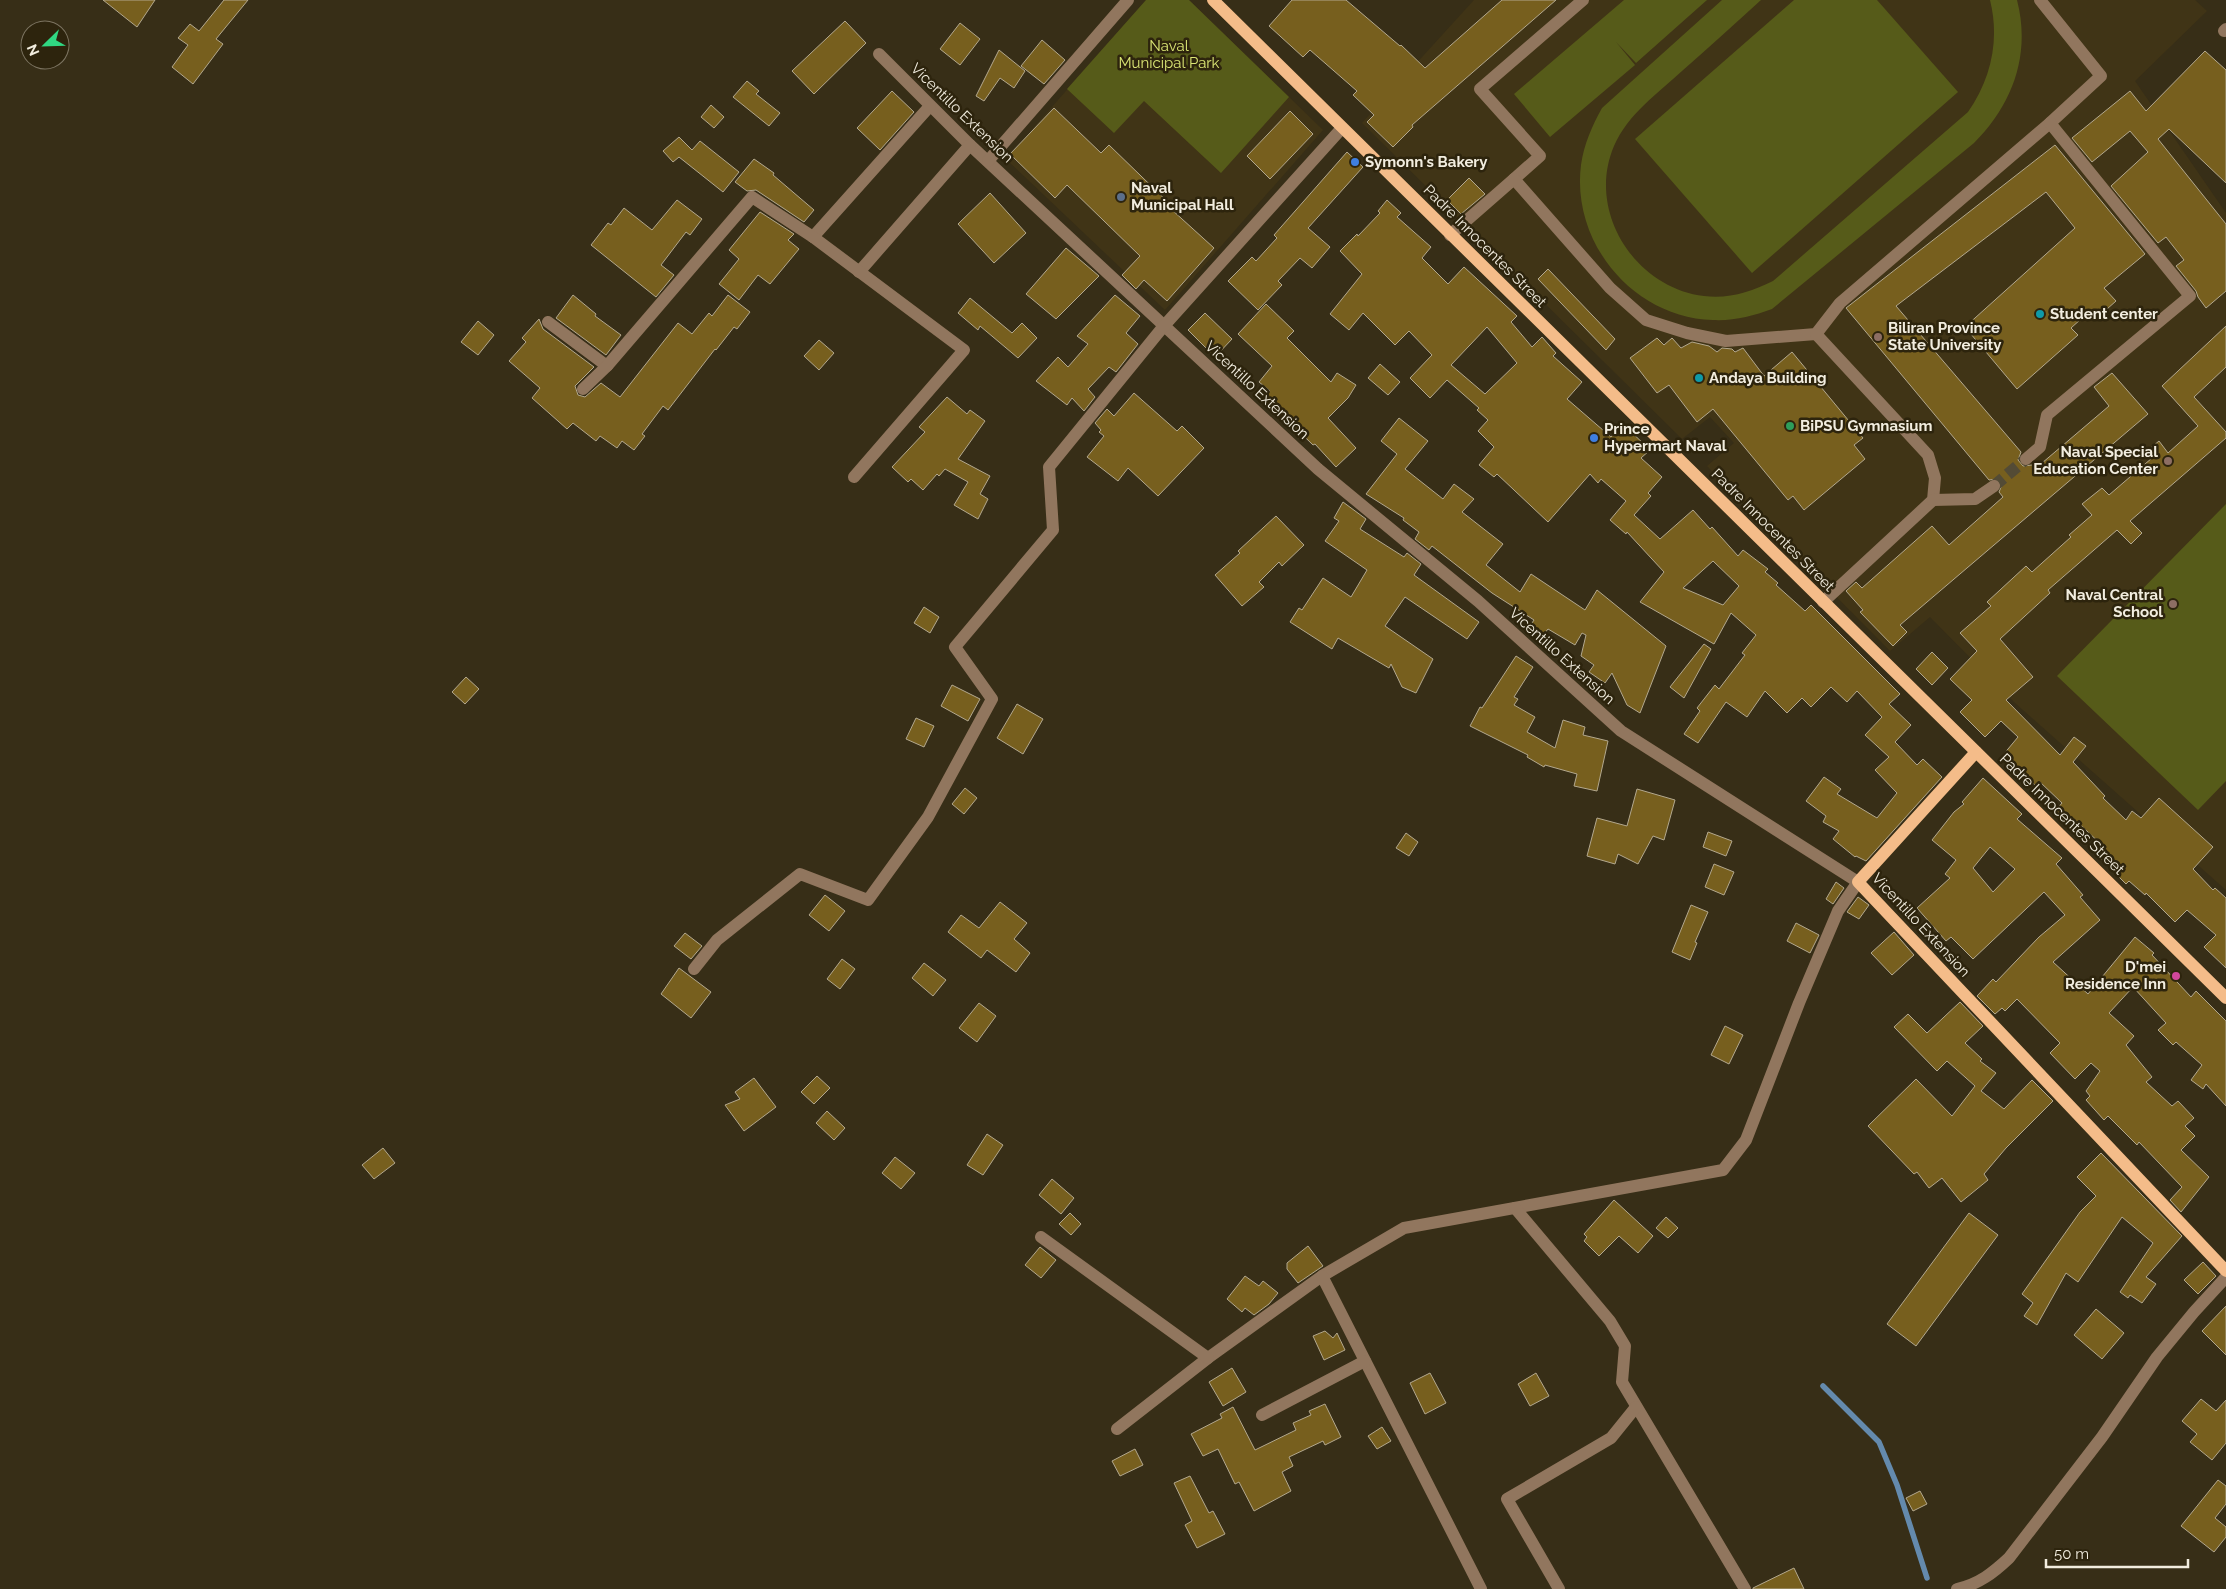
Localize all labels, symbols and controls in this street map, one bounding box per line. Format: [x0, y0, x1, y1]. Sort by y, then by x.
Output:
north arrow [20, 20, 70, 70]
park label: Naval Municipal Park [1118, 37, 1220, 72]
text: N [24, 42, 42, 58]
street label: Vicentillo Extension [907, 59, 1017, 167]
place label: Symonn's Bakery [1365, 153, 1488, 171]
marker: Symonn's Bakery [1349, 156, 1361, 168]
place label: Naval Municipal Hall [1131, 179, 1234, 214]
street label: Padre Innocentes Street [1420, 181, 1550, 311]
marker: Naval Municipal Hall [1115, 191, 1127, 203]
place label: Student center [2050, 305, 2158, 323]
marker: Student center [2034, 308, 2046, 320]
place label: Biliran Province State University [1888, 319, 2002, 354]
marker: Biliran Province State University [1872, 331, 1884, 343]
street label: Vicentillo Extension [1201, 337, 1313, 443]
place label: Andaya Building [1709, 369, 1826, 387]
marker: Andaya Building [1693, 372, 1705, 384]
place label: BiPSU Gymnasium [1800, 417, 1933, 435]
place label: Prince Hypermart Naval [1604, 420, 1727, 455]
marker: BiPSU Gymnasium [1784, 420, 1796, 432]
marker: Prince Hypermart Naval [1588, 432, 1600, 444]
place label: Naval Special Education Center [2033, 443, 2158, 478]
marker: Naval Special Education Center [2162, 455, 2174, 467]
street label: Padre Innocentes Street [1708, 465, 1838, 595]
place label: Naval Central School [2066, 586, 2163, 621]
marker: Naval Central School [2167, 598, 2179, 610]
street label: Vicentillo Extension [1506, 604, 1618, 708]
street label: Padre Innocentes Street [1996, 750, 2128, 878]
street label: Vicentillo Extension [1868, 869, 1974, 981]
place label: D'mei Residence Inn [2065, 958, 2166, 993]
marker: D'mei Residence Inn [2170, 970, 2182, 982]
scale bar [2046, 1536, 2188, 1568]
text: 50 m [2054, 1545, 2089, 1563]

